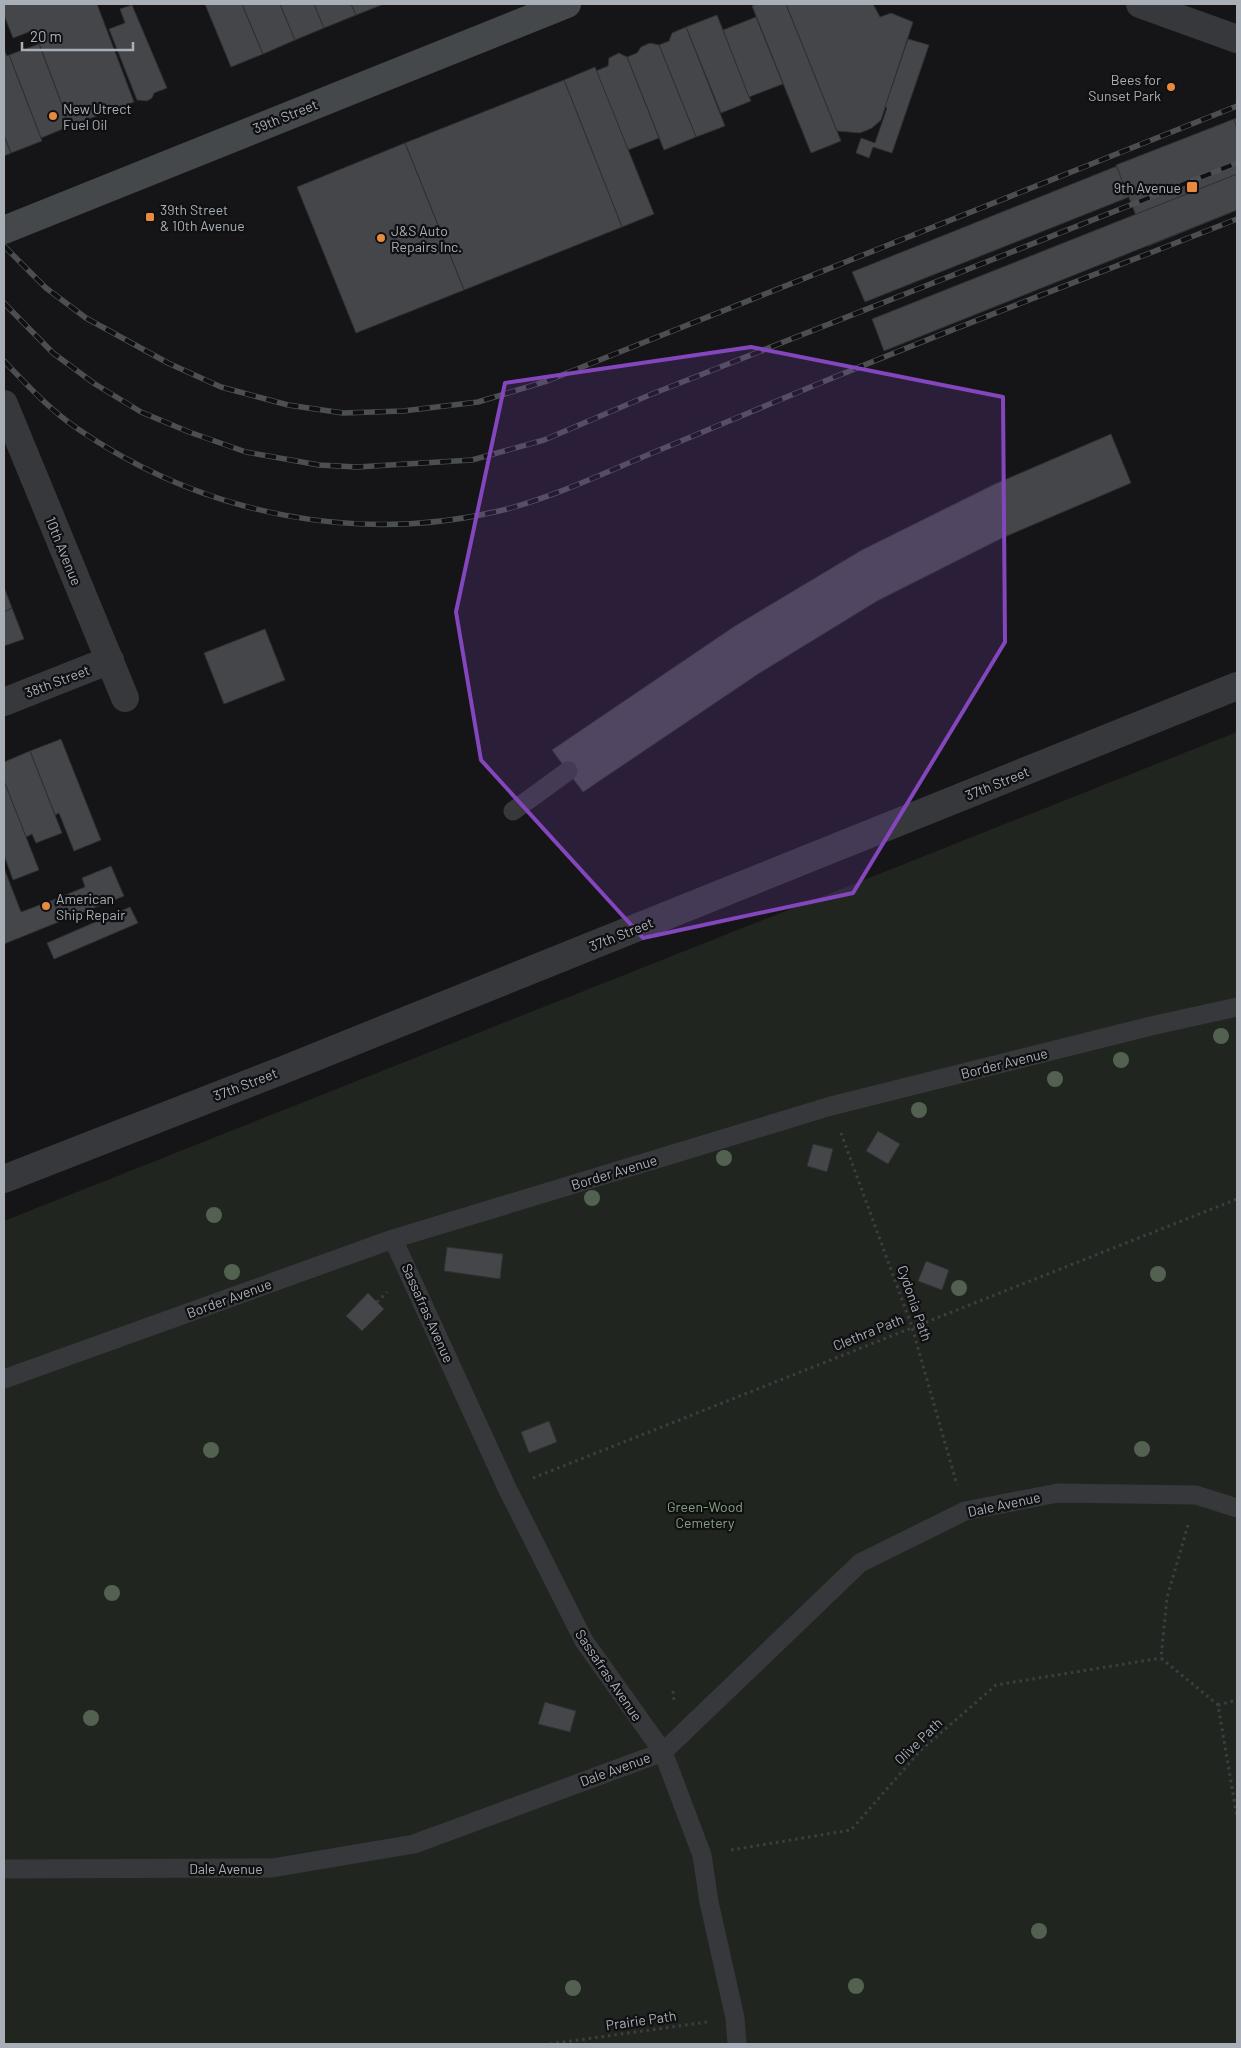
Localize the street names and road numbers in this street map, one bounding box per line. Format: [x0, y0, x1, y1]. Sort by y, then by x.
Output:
street label: 39th Street [250, 95, 320, 137]
street label: 10th Avenue [42, 514, 86, 588]
street label: 38th Street [22, 661, 92, 701]
street label: 37th Street [963, 762, 1031, 804]
street label: 37th Street [587, 913, 655, 955]
street label: Border Avenue [959, 1044, 1049, 1082]
street label: 37th Street [210, 1064, 280, 1104]
street label: Border Avenue [569, 1151, 659, 1193]
street label: Sassafras Avenue [398, 1261, 458, 1365]
street label: Cydonia Path [894, 1263, 936, 1343]
street label: Border Avenue [184, 1275, 274, 1321]
street label: Clethra Path [830, 1310, 906, 1354]
street label: Dale Avenue [966, 1488, 1042, 1520]
street label: Sassafras Avenue [572, 1626, 646, 1724]
street label: Olive Path [890, 1714, 946, 1768]
street label: Dale Avenue [577, 1748, 653, 1790]
street label: Dale Avenue [189, 1860, 263, 1877]
street label: Prairie Path [605, 2007, 677, 2033]

